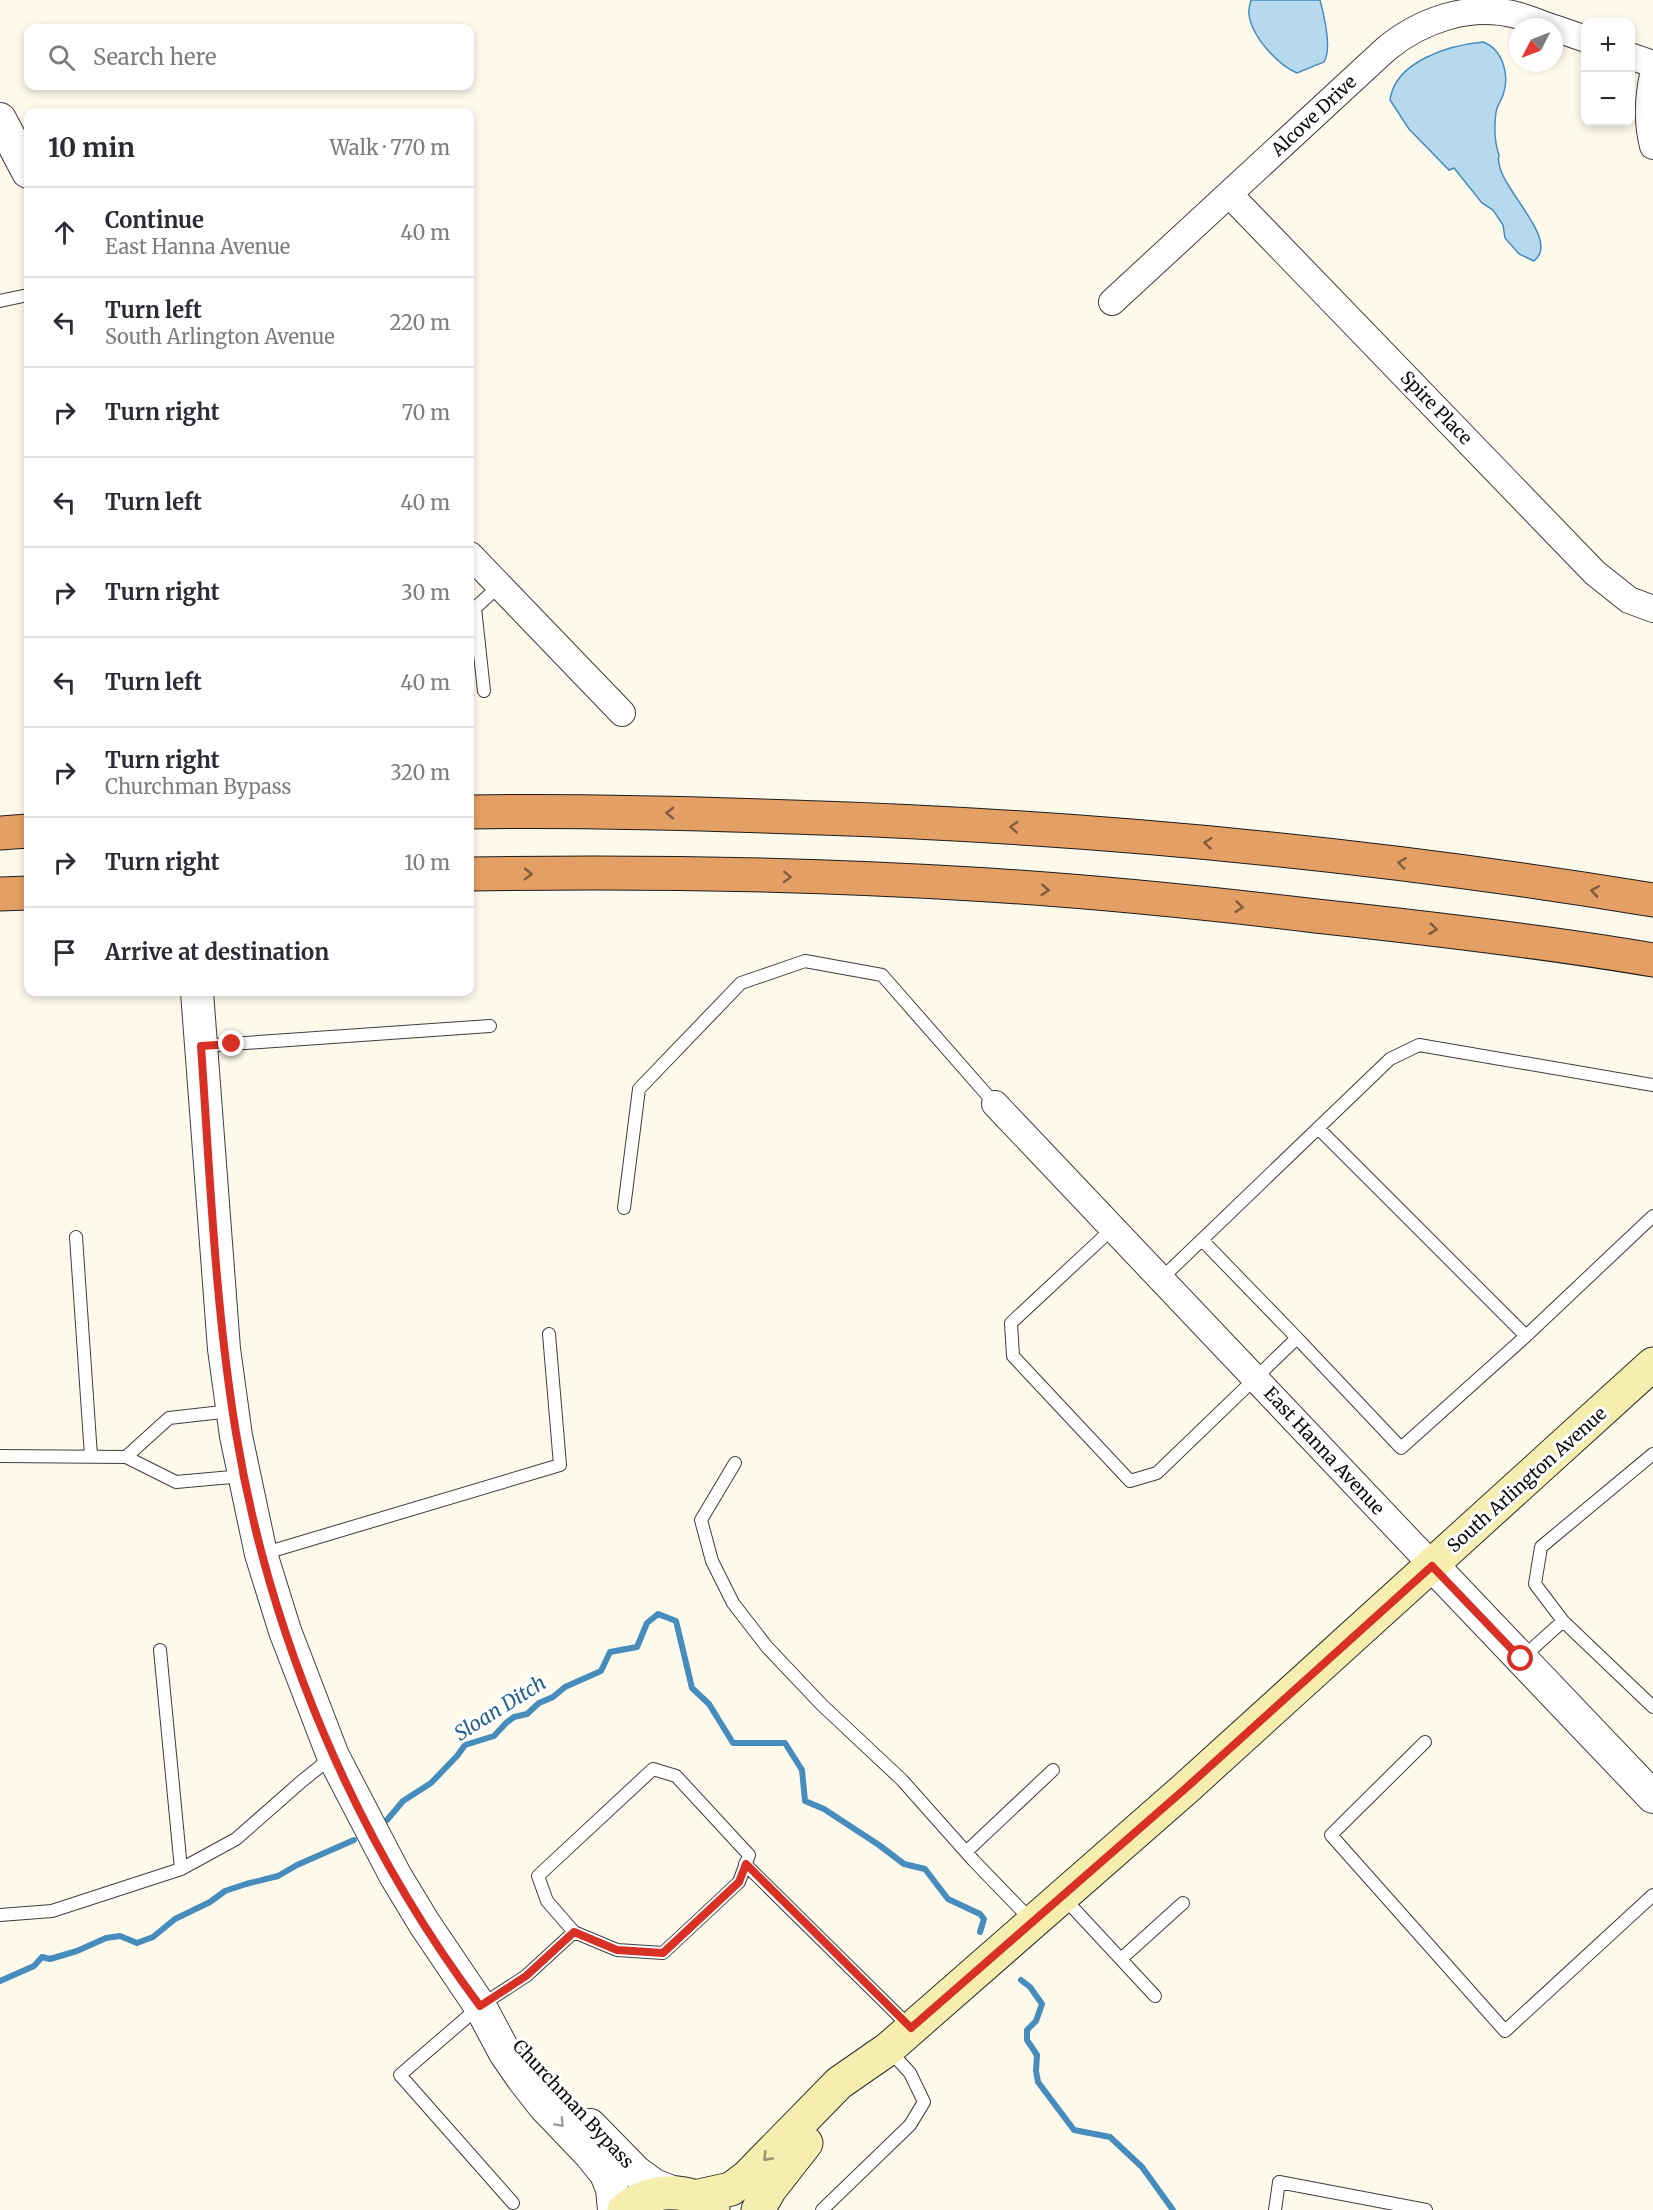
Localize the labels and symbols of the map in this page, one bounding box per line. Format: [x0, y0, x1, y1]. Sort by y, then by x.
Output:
north arrow [1509, 18, 1563, 72]
street label: Alcove Drive [1265, 70, 1361, 162]
street label: Spire Place [1396, 366, 1477, 449]
one-way arrow [665, 807, 674, 819]
one-way arrow [1009, 820, 1018, 833]
one-way arrow [1204, 837, 1213, 850]
one-way arrow [1398, 858, 1407, 870]
one-way arrow [523, 868, 532, 880]
one-way arrow [783, 870, 792, 883]
one-way arrow [1040, 883, 1049, 896]
one-way arrow [1591, 885, 1601, 898]
one-way arrow [1234, 900, 1243, 913]
one-way arrow [1428, 922, 1437, 935]
route end [218, 1030, 244, 1056]
street label: East Hanna Avenue [1259, 1382, 1390, 1519]
street label: South Arlington Avenue [1442, 1402, 1611, 1557]
route start [1507, 1645, 1533, 1671]
water label: Sloan Ditch [449, 1670, 550, 1746]
street label: Churchman Bypass [508, 2035, 639, 2173]
one-way arrow [552, 2116, 563, 2127]
one-way arrow [763, 2150, 774, 2161]

